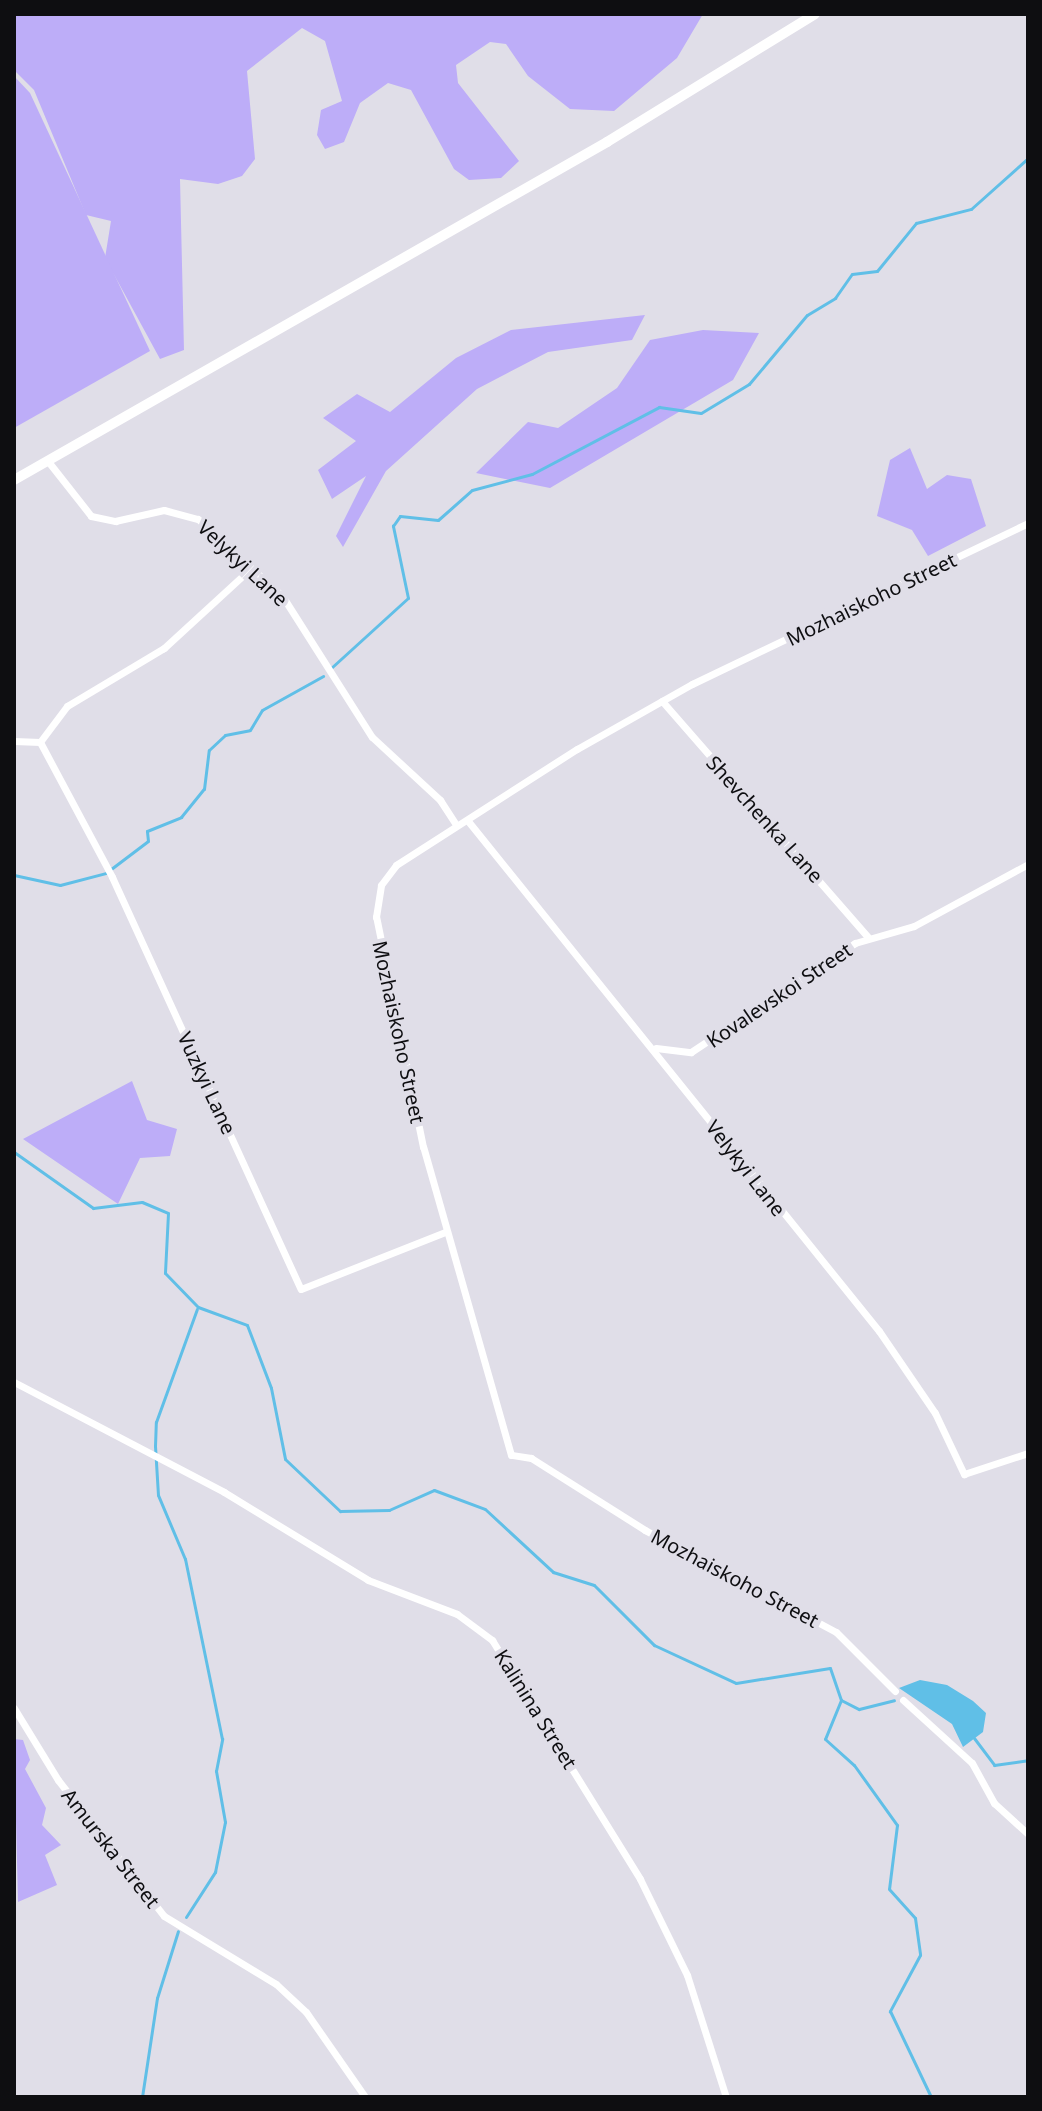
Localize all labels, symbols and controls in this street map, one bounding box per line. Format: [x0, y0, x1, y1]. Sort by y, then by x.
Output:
street label: Velykyi Lane [193, 515, 293, 611]
street label: Mozhaiskoho Street [782, 547, 960, 651]
street label: Shevchenka Lane [702, 751, 828, 887]
street label: Kovalevskoi Street [702, 937, 856, 1053]
street label: Mozhaiskoho Street [368, 939, 430, 1125]
street label: Vuzkyi Lane [173, 1028, 241, 1138]
street label: Velykyi Lane [701, 1115, 791, 1221]
street label: Mozhaiskoho Street [647, 1524, 823, 1632]
street label: Kalinina Street [490, 1645, 582, 1773]
street label: Amurska Street [57, 1784, 165, 1912]

